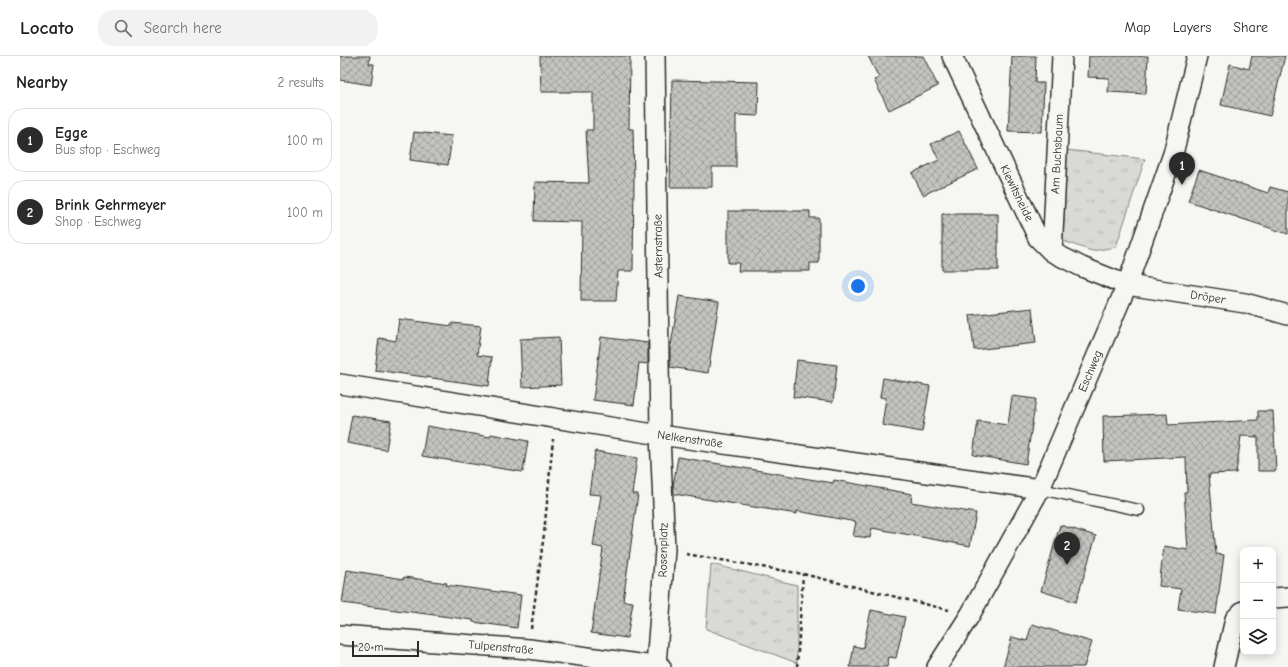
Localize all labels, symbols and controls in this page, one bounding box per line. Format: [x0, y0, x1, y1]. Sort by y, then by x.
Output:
search box [98, 10, 378, 46]
text: Locato [20, 17, 74, 39]
icon: search [112, 17, 134, 39]
text: Search here [144, 19, 222, 37]
text: Map [1124, 19, 1151, 36]
text: Layers [1173, 19, 1211, 36]
text: Share [1233, 19, 1268, 36]
text: Nearby [16, 73, 67, 92]
text: 2 results [277, 75, 324, 90]
street label: Am Buchsbaum [1048, 113, 1066, 194]
text: Egge [55, 124, 88, 142]
text: 1 [27, 133, 33, 148]
text: 100 m [287, 133, 323, 148]
text: Bus stop · Eschweg [55, 142, 160, 157]
pin: 1 [1169, 152, 1195, 185]
street label: Kiewitsheide [997, 162, 1037, 224]
text: Brink Gehrmeyer [55, 196, 166, 214]
text: 2 [27, 205, 33, 220]
text: 100 m [287, 205, 323, 220]
text: Shop · Eschweg [55, 214, 141, 229]
street label: Asternstraße [650, 214, 666, 278]
your location [848, 276, 868, 296]
street label: Dröper [1189, 287, 1227, 307]
street label: Eschweg [1075, 348, 1105, 394]
street label: Nelkenstraße [656, 427, 724, 451]
street label: Rosenplatz [656, 522, 670, 577]
pin: 2 [1054, 532, 1080, 565]
map controls [1240, 547, 1276, 655]
button: + [1240, 547, 1276, 583]
button: − [1240, 583, 1276, 619]
button: layers [1240, 619, 1276, 655]
street label: Tulpenstraße [468, 637, 534, 657]
scale bar [352, 639, 419, 658]
text: 20 m [358, 641, 383, 654]

